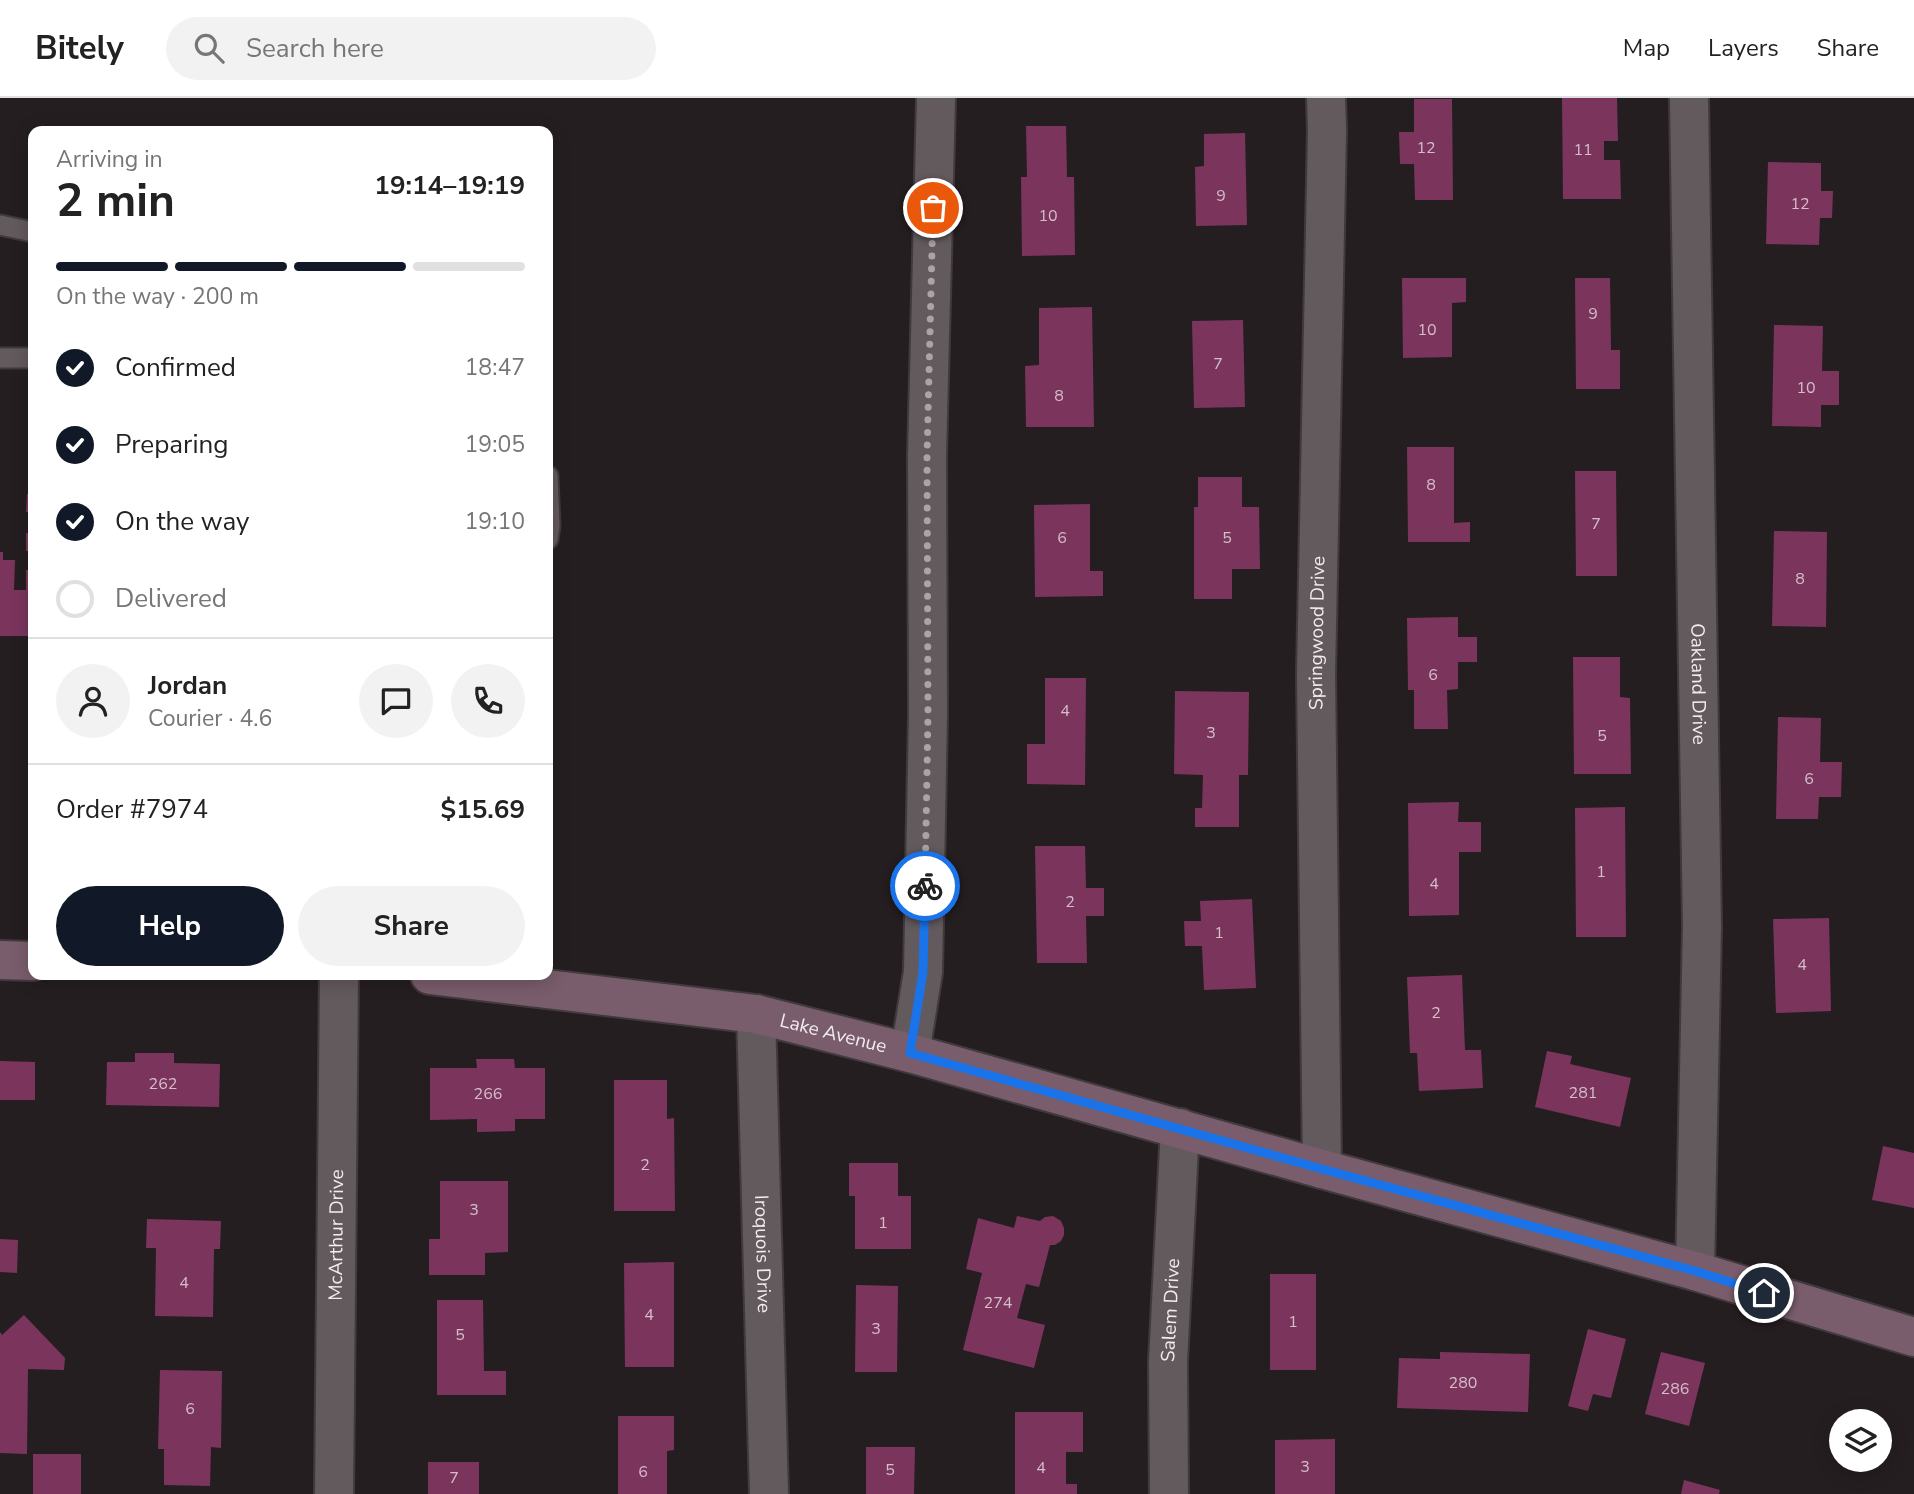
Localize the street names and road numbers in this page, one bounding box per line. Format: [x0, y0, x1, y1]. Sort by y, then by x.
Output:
street label: Springwood Drive [1303, 556, 1331, 710]
street label: Oakland Drive [1684, 623, 1712, 745]
street label: Lake Avenue [777, 1008, 889, 1060]
street label: McArthur Drive [323, 1169, 350, 1301]
street label: Iroquois Drive [748, 1195, 777, 1313]
street label: Salem Drive [1155, 1258, 1186, 1363]

